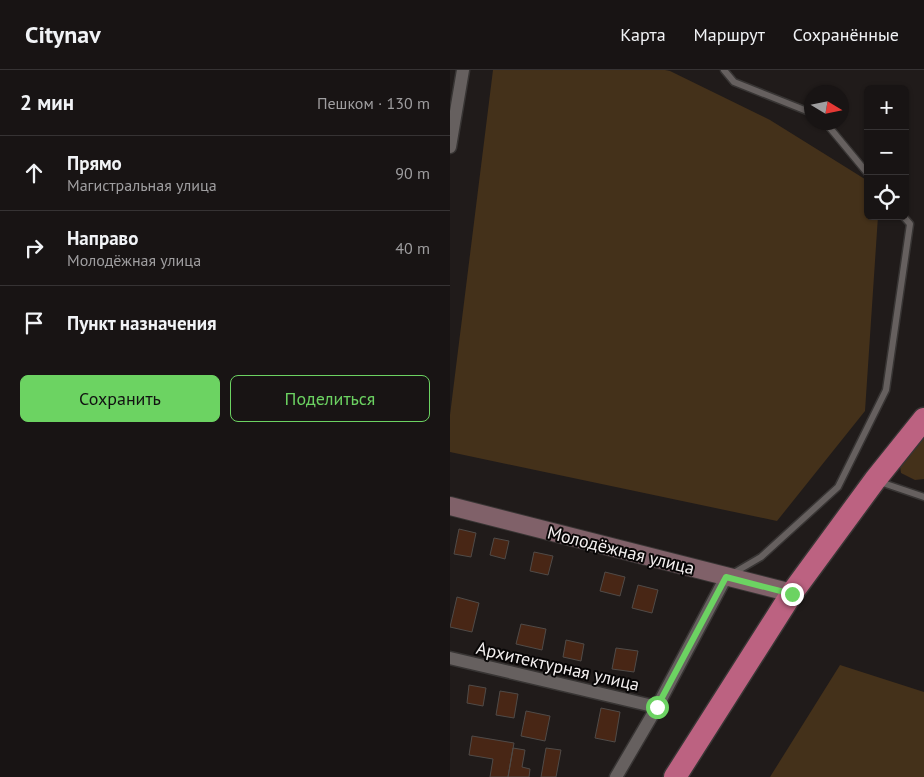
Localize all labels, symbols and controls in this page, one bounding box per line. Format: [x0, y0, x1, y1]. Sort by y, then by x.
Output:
text: Citynav [25, 19, 101, 50]
text: Карта [620, 23, 666, 46]
text: Маршрут [694, 23, 765, 46]
text: Сохранённые [793, 23, 899, 46]
north arrow [804, 85, 849, 130]
map controls [864, 85, 909, 220]
button: + [864, 85, 909, 130]
text: 2 мин [20, 89, 74, 116]
text: Пешком · 130 m [317, 93, 430, 113]
button: − [864, 130, 909, 175]
text: Прямо [67, 151, 122, 175]
icon: ahead [20, 159, 48, 187]
text: 90 m [395, 163, 430, 183]
text: Магистральная улица [67, 175, 217, 195]
button: locate [864, 175, 909, 220]
text: Направо [67, 226, 138, 250]
icon: right [20, 234, 48, 262]
text: 40 m [395, 238, 430, 258]
text: Молодёжная улица [67, 250, 201, 270]
icon: arrive [20, 309, 48, 337]
text: Пункт назначения [67, 311, 217, 335]
button: Сохранить [20, 375, 220, 422]
button: Поделиться [230, 375, 430, 422]
street label: Молодёжная улица [545, 521, 697, 579]
route end [781, 583, 804, 606]
street label: Архитектурная улица [474, 636, 642, 696]
route start [646, 696, 669, 719]

